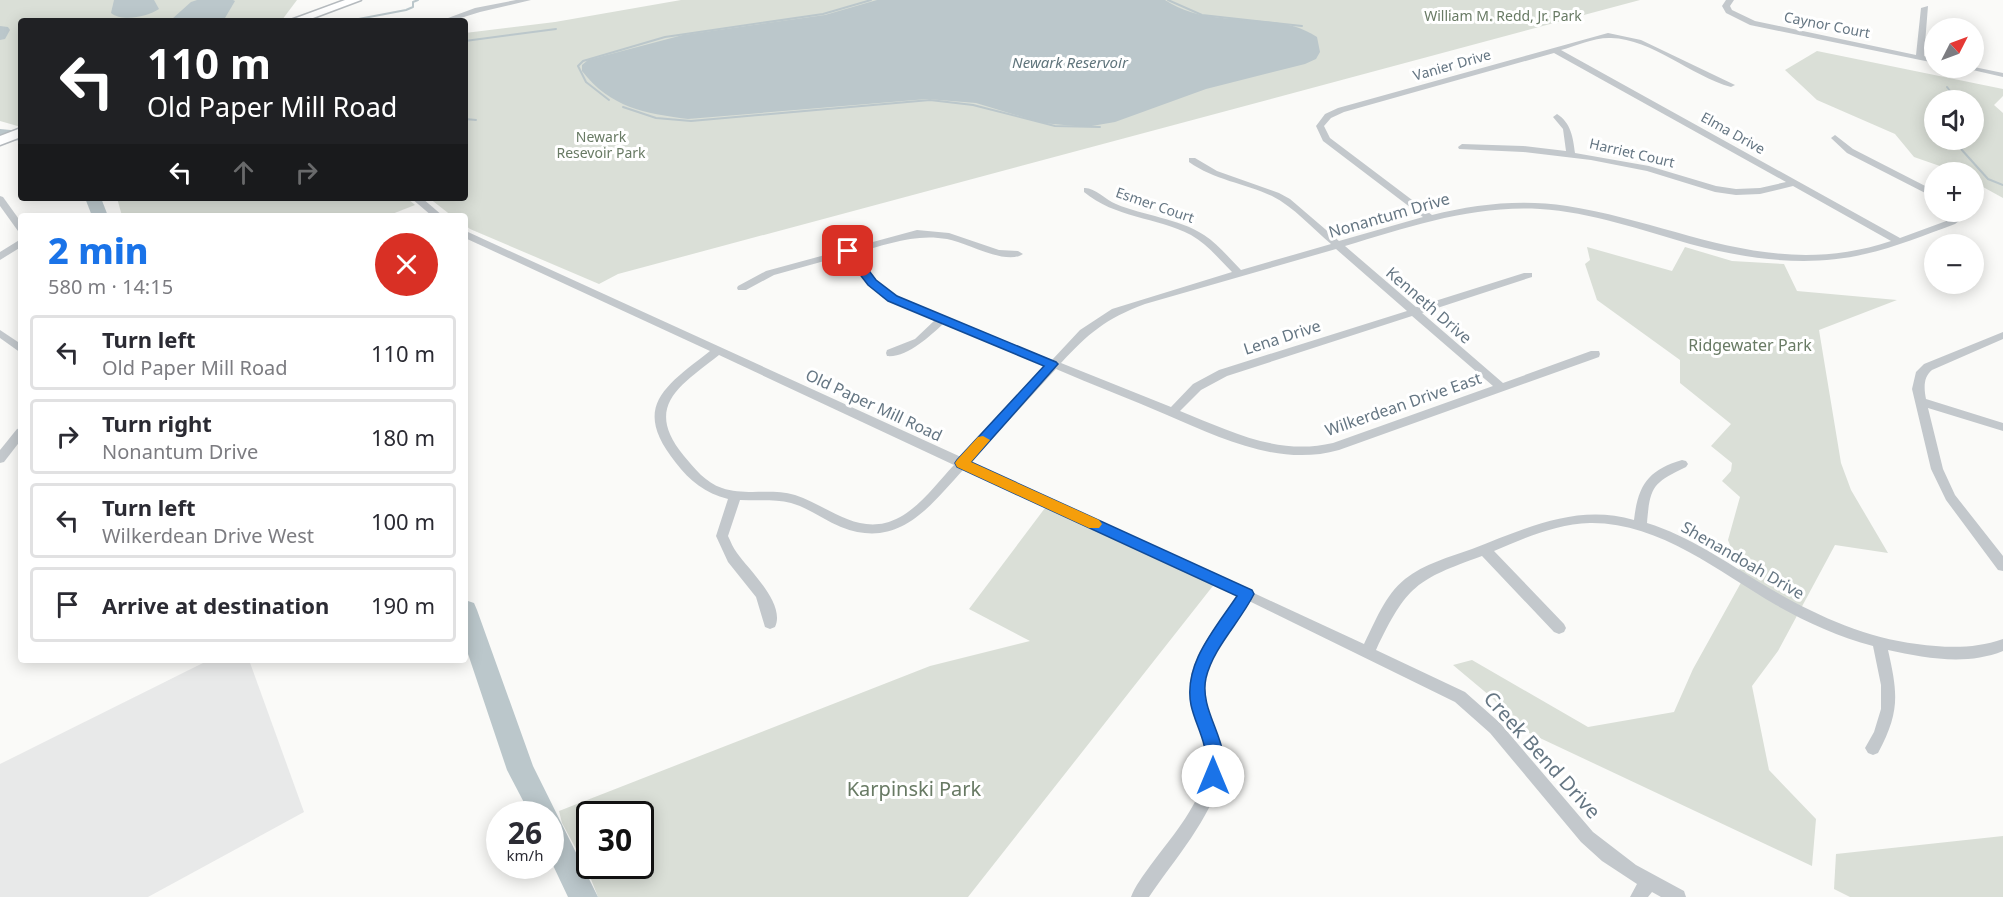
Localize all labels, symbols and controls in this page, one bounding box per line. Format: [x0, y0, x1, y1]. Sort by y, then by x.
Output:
park label: William M. Redd, Jr. Park [1424, 6, 1582, 25]
street label: Caynor Court [1782, 7, 1872, 42]
north arrow [1924, 18, 1984, 78]
map controls [1924, 18, 1984, 294]
text: 110 m [147, 34, 271, 91]
icon: left [48, 42, 126, 120]
street label: Vanier Drive [1411, 44, 1493, 85]
water label: Newark Reservoir [1012, 52, 1129, 72]
text: Old Paper Mill Road [147, 88, 397, 125]
button: sound [1924, 90, 1984, 150]
street label: Elma Drive [1698, 107, 1769, 158]
park label: Newark Resevoir Park [556, 127, 646, 162]
street label: Harriet Court [1588, 133, 1677, 172]
icon: left [164, 156, 197, 189]
icon: ahead [227, 156, 260, 189]
icon: right [290, 156, 323, 189]
button: + [1924, 162, 1984, 222]
street label: Esmer Court [1113, 182, 1197, 227]
street label: Nonantum Drive [1326, 187, 1452, 243]
pin [822, 225, 873, 276]
text: 2 min [48, 226, 149, 275]
button: close [375, 233, 438, 296]
icon: arrive [831, 234, 864, 267]
button: − [1924, 234, 1984, 294]
street label: Kenneth Drive [1381, 262, 1477, 348]
text: 580 m · 14:15 [48, 273, 173, 300]
street label: Lena Drive [1241, 314, 1323, 360]
text: Turn left [102, 324, 196, 354]
park label: Ridgewater Park [1688, 334, 1812, 356]
icon: left [51, 336, 84, 369]
text: 110 m [371, 338, 435, 368]
text: Old Paper Mill Road [102, 354, 288, 381]
street label: Old Paper Mill Road [802, 364, 946, 446]
street label: Wilkerdean Drive East [1322, 367, 1484, 441]
text: Turn right [102, 408, 212, 438]
icon: right [51, 420, 84, 453]
text: 180 m [371, 422, 435, 452]
text: Nonantum Drive [102, 438, 258, 465]
text: Turn left [102, 492, 196, 522]
icon: left [51, 504, 84, 537]
text: 100 m [371, 506, 435, 536]
street label: Shenandoah Drive [1678, 516, 1808, 604]
text: Wilkerdean Drive West [102, 522, 314, 549]
icon: arrive [51, 588, 84, 621]
text: Arrive at destination [102, 590, 329, 620]
text: 190 m [371, 590, 435, 620]
street label: Creek Bend Drive [1478, 685, 1607, 824]
position arrow [1181, 744, 1245, 808]
park label: Karpinski Park [847, 775, 982, 802]
speed limit sign: 30 [576, 801, 654, 879]
text: 26 [508, 812, 542, 853]
text: km/h [507, 845, 543, 865]

